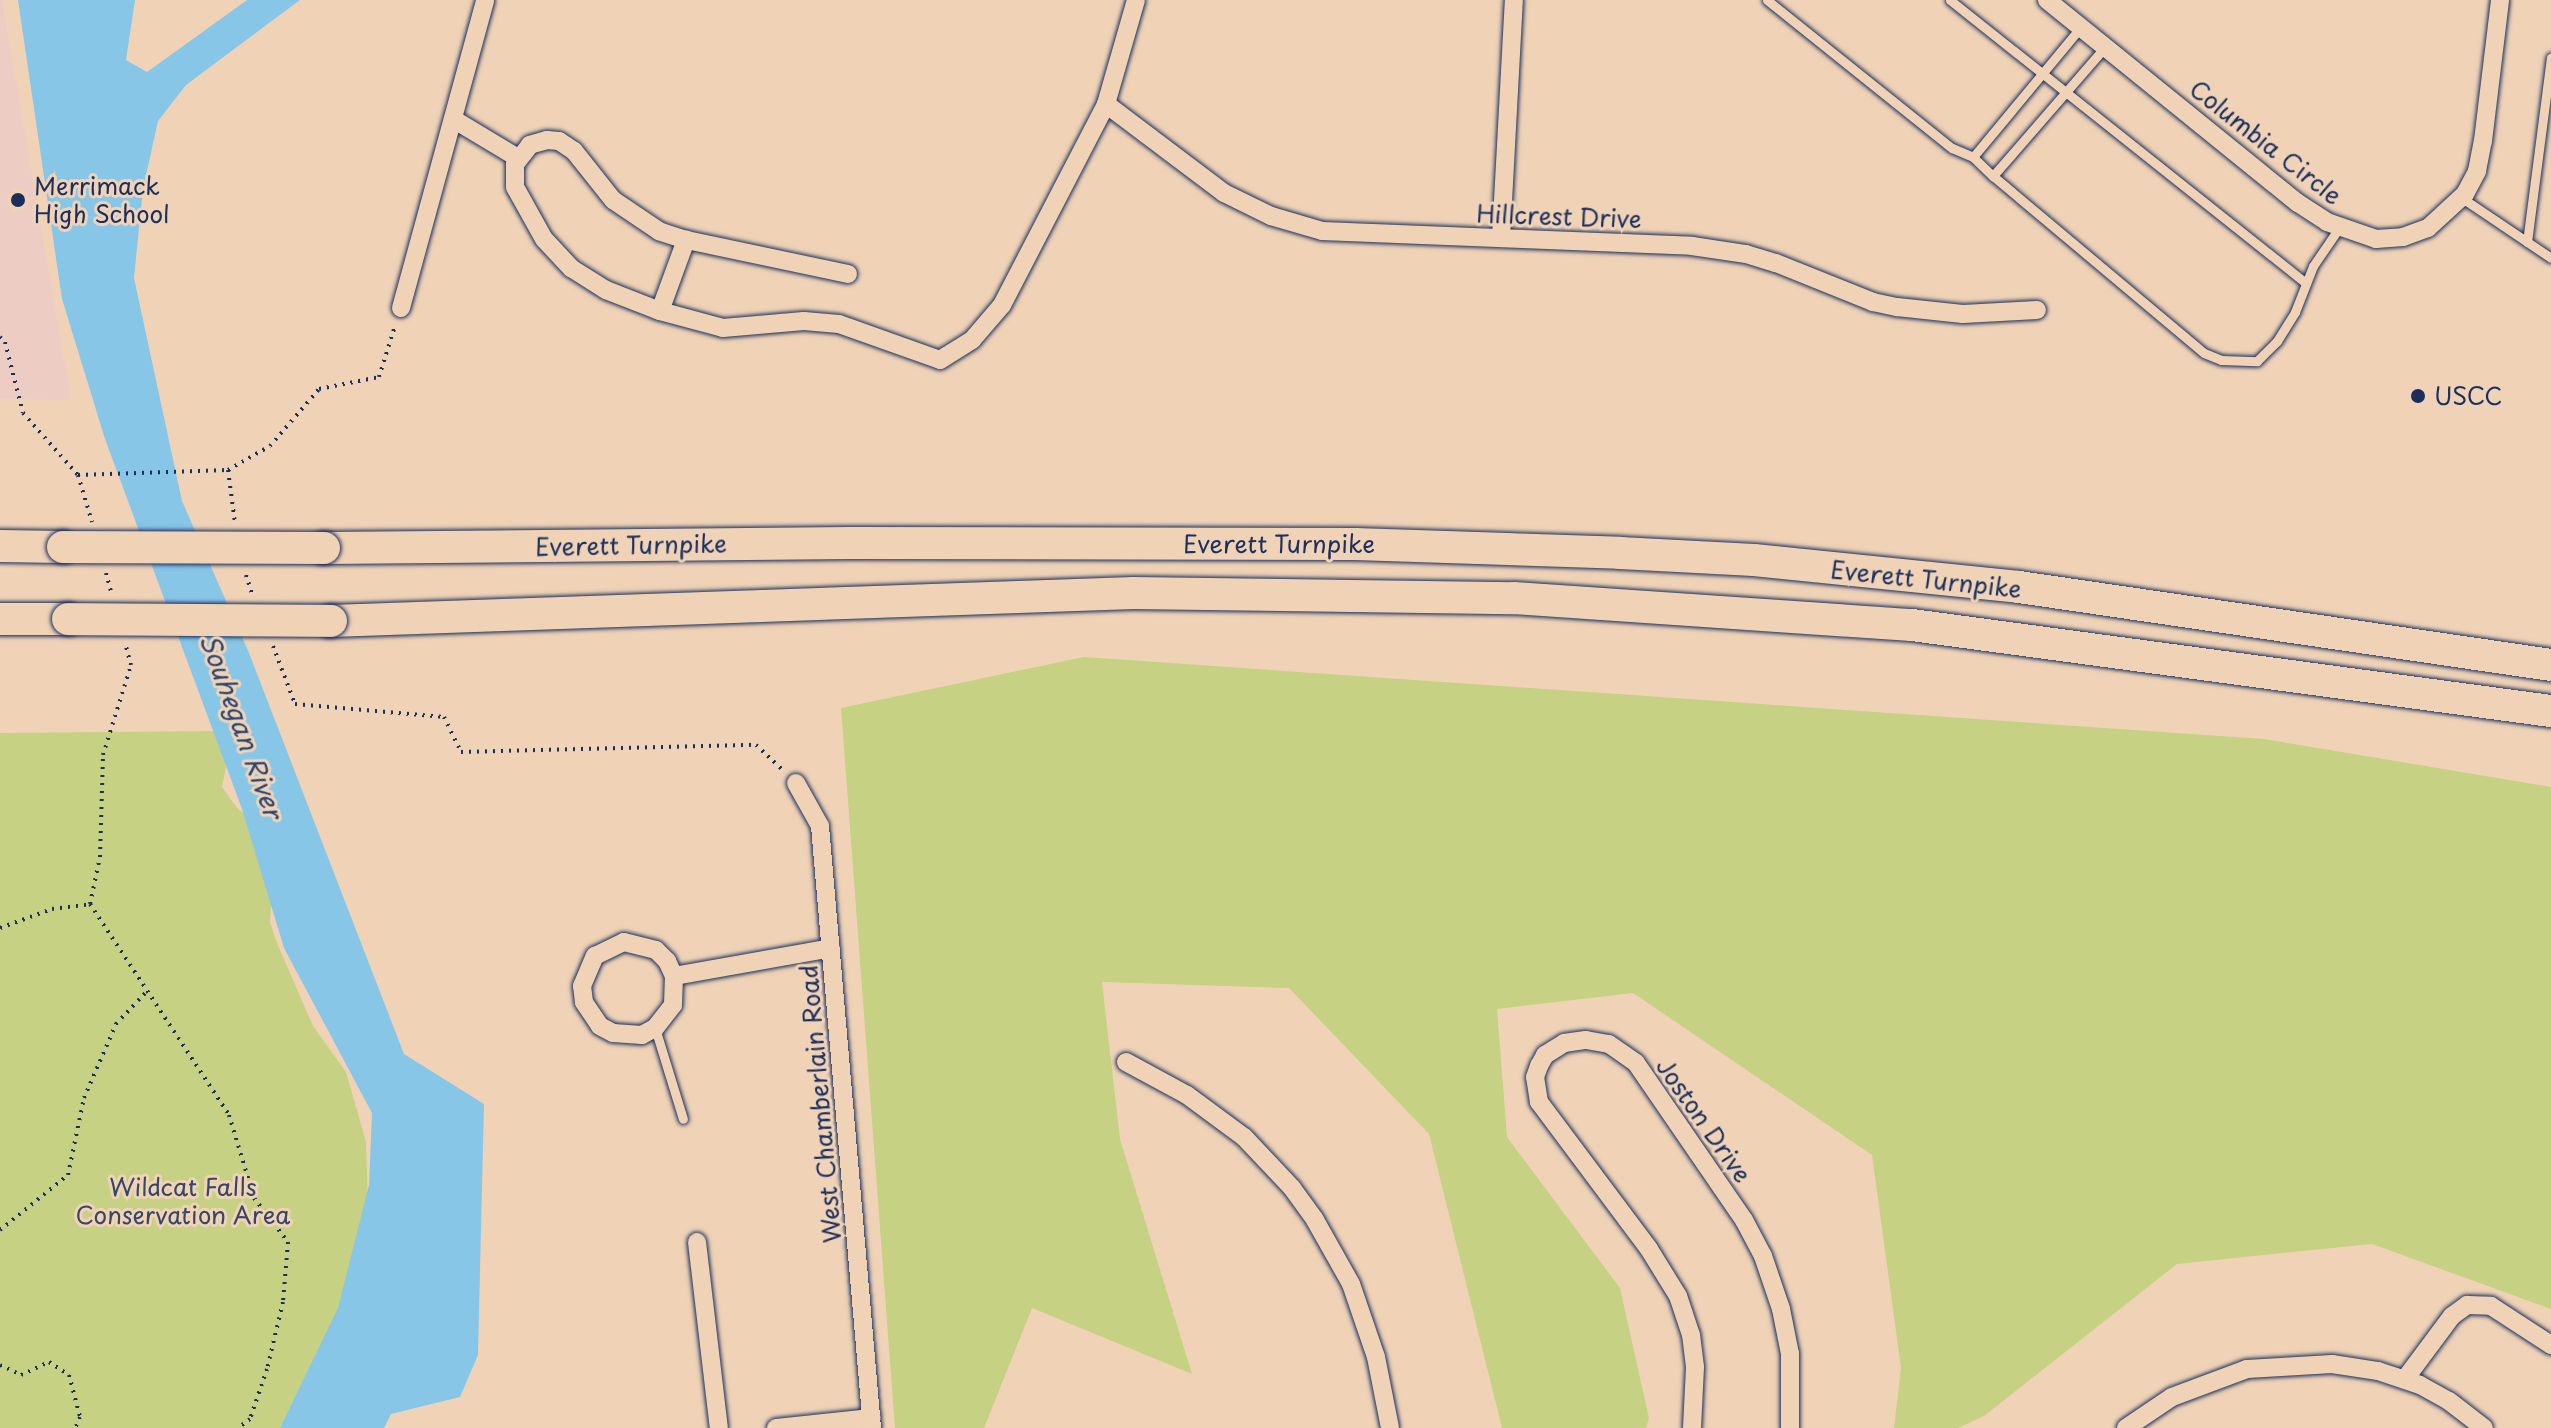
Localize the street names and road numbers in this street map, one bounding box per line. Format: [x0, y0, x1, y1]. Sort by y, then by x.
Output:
street label: Columbia Circle [2184, 74, 2348, 210]
street label: Hillcrest Drive [1476, 199, 1642, 233]
street label: Everett Turnpike [534, 529, 728, 561]
street label: Everett Turnpike [1182, 530, 1376, 558]
street label: Everett Turnpike [1828, 555, 2024, 603]
street label: West Chamberlain Road [794, 965, 846, 1243]
street label: Joston Drive [1651, 1052, 1757, 1188]

